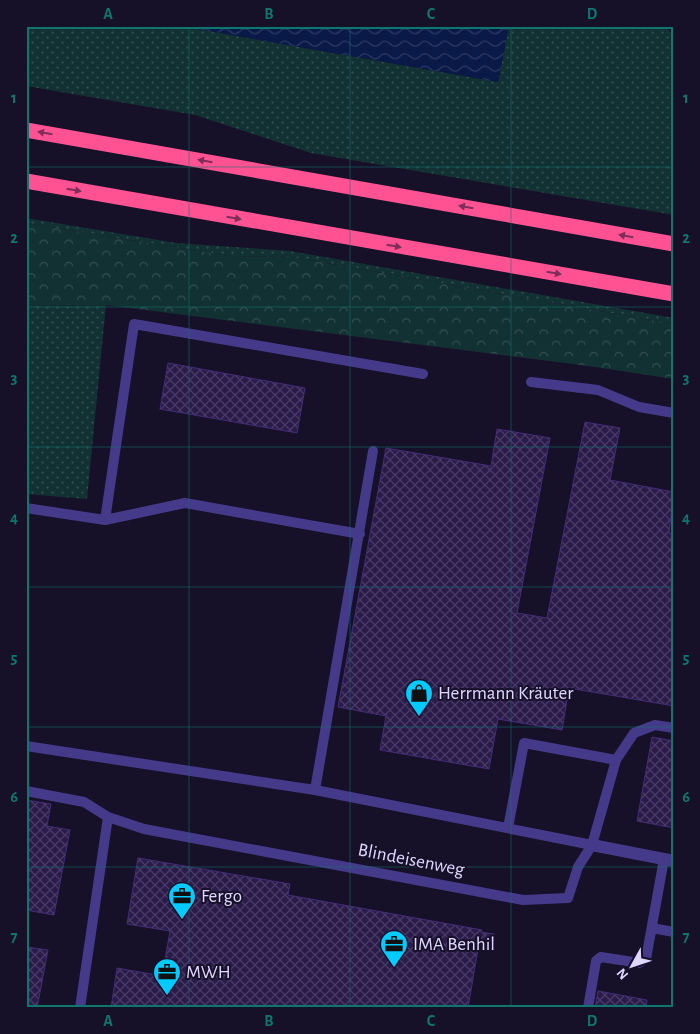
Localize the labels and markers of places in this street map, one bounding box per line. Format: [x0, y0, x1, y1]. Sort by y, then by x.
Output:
shop icon: Herrmann Kräuter [404, 678, 434, 717]
place label: Herrmann Kräuter [438, 684, 573, 703]
office icon: Fergo [167, 881, 197, 920]
place label: Fergo [201, 887, 242, 906]
office icon: IMA Benhil [379, 929, 409, 968]
place label: IMA Benhil [413, 935, 495, 954]
office icon: MWH [152, 957, 182, 996]
place label: MWH [186, 963, 231, 982]

